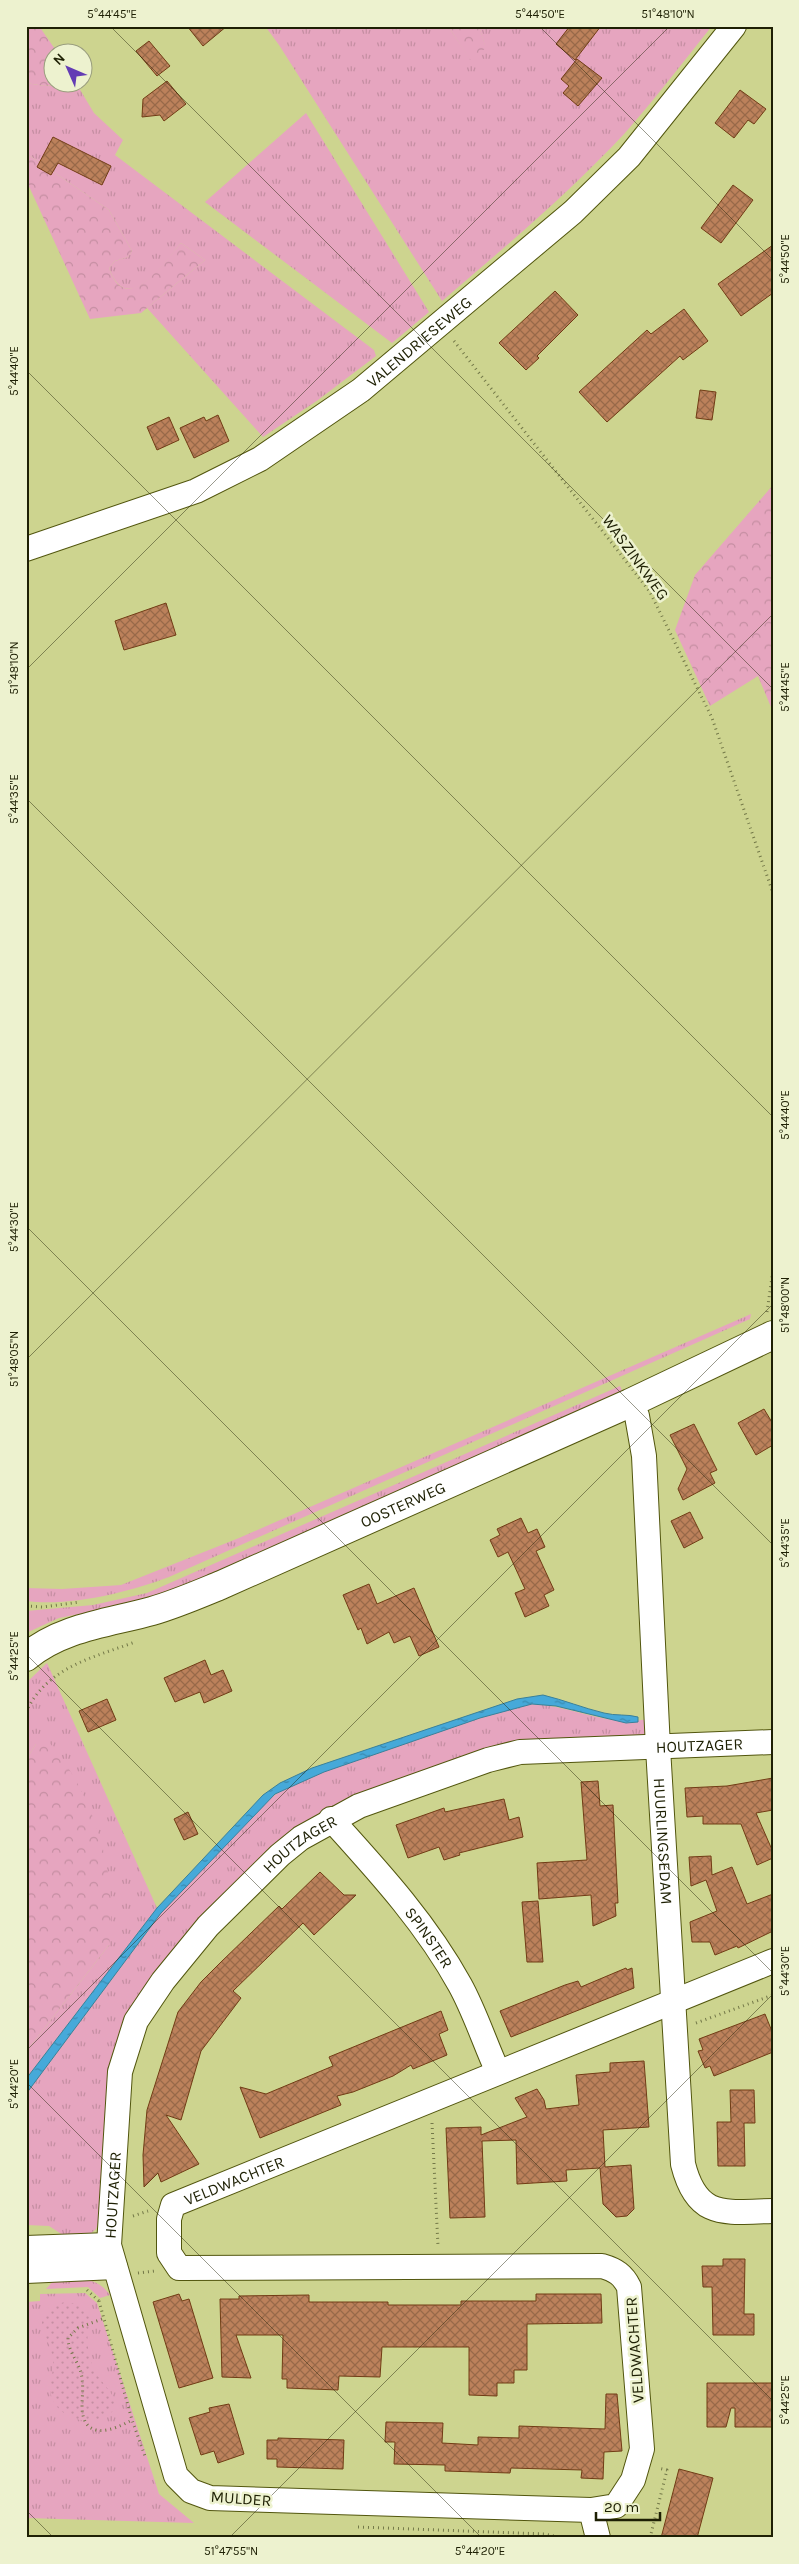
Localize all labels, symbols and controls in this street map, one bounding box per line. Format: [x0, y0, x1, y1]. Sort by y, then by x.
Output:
text: 5°44'45"E [87, 7, 137, 21]
text: 5°44'50"E [515, 7, 565, 21]
text: 51°48'10"N [641, 7, 695, 21]
north arrow [42, 42, 92, 92]
text: N [50, 50, 69, 69]
text: 5°44'50"E [778, 234, 792, 284]
street label: VALENDRIESEWEG [363, 292, 476, 391]
text: 5°44'40"E [7, 346, 21, 396]
street label: WASZINKWEG [598, 511, 673, 604]
text: 51°48'10"N [7, 641, 21, 695]
text: 5°44'45"E [778, 662, 792, 712]
text: 5°44'35"E [7, 774, 21, 824]
text: 5°44'40"E [778, 1090, 792, 1140]
text: 5°44'30"E [7, 1202, 21, 1252]
text: 51°48'00"N [778, 1277, 792, 1333]
text: 51°48'05"N [7, 1331, 21, 1387]
street label: OOSTERWEG [358, 1477, 448, 1532]
text: 5°44'35"E [778, 1518, 792, 1568]
text: 5°44'25"E [7, 1631, 21, 1681]
street label: HOUTZAGER [655, 1734, 743, 1757]
street label: HUURLINGSEDAM [650, 1777, 676, 1905]
street label: HOUTZAGER [259, 1811, 340, 1877]
street label: SPINSTER [401, 1903, 457, 1972]
text: 5°44'30"E [778, 1946, 792, 1996]
text: 5°44'20"E [7, 2059, 21, 2109]
street label: HOUTZAGER [100, 2151, 125, 2239]
street label: VELDWACHTER [181, 2152, 287, 2210]
street label: VELDWACHTER [621, 2296, 648, 2404]
text: 5°44'25"E [778, 2375, 792, 2425]
street label: MULDER [210, 2487, 272, 2510]
scale bar [596, 2489, 660, 2521]
text: 20 m [604, 2498, 639, 2516]
text: 51°47'55"N [204, 2544, 258, 2558]
text: 5°44'20"E [455, 2544, 505, 2558]

